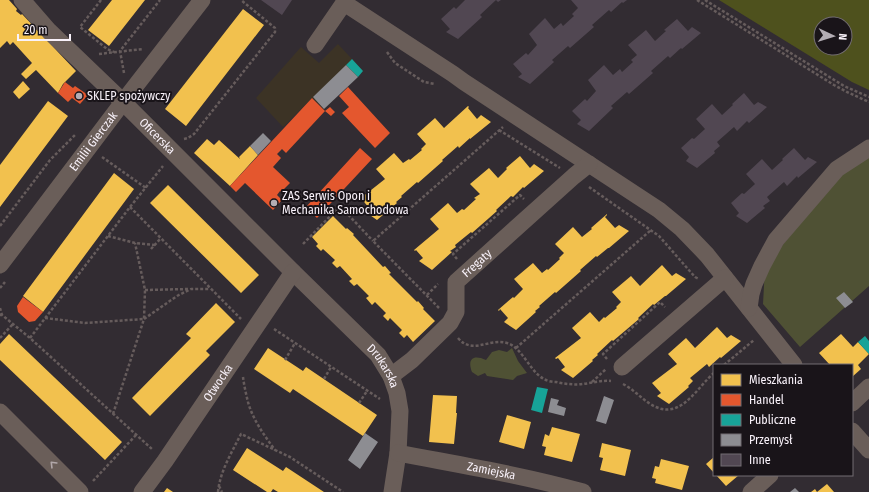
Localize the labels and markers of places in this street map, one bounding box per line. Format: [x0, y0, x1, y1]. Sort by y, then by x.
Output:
place label: SKLEP spożywczy [87, 89, 171, 103]
marker: SKLEP spożywczy [74, 91, 84, 101]
place label: ZAS Serwis Opon i Mechanika Samochodowa [282, 189, 409, 217]
marker: ZAS Serwis Opon i Mechanika Samochodowa [269, 198, 279, 208]

